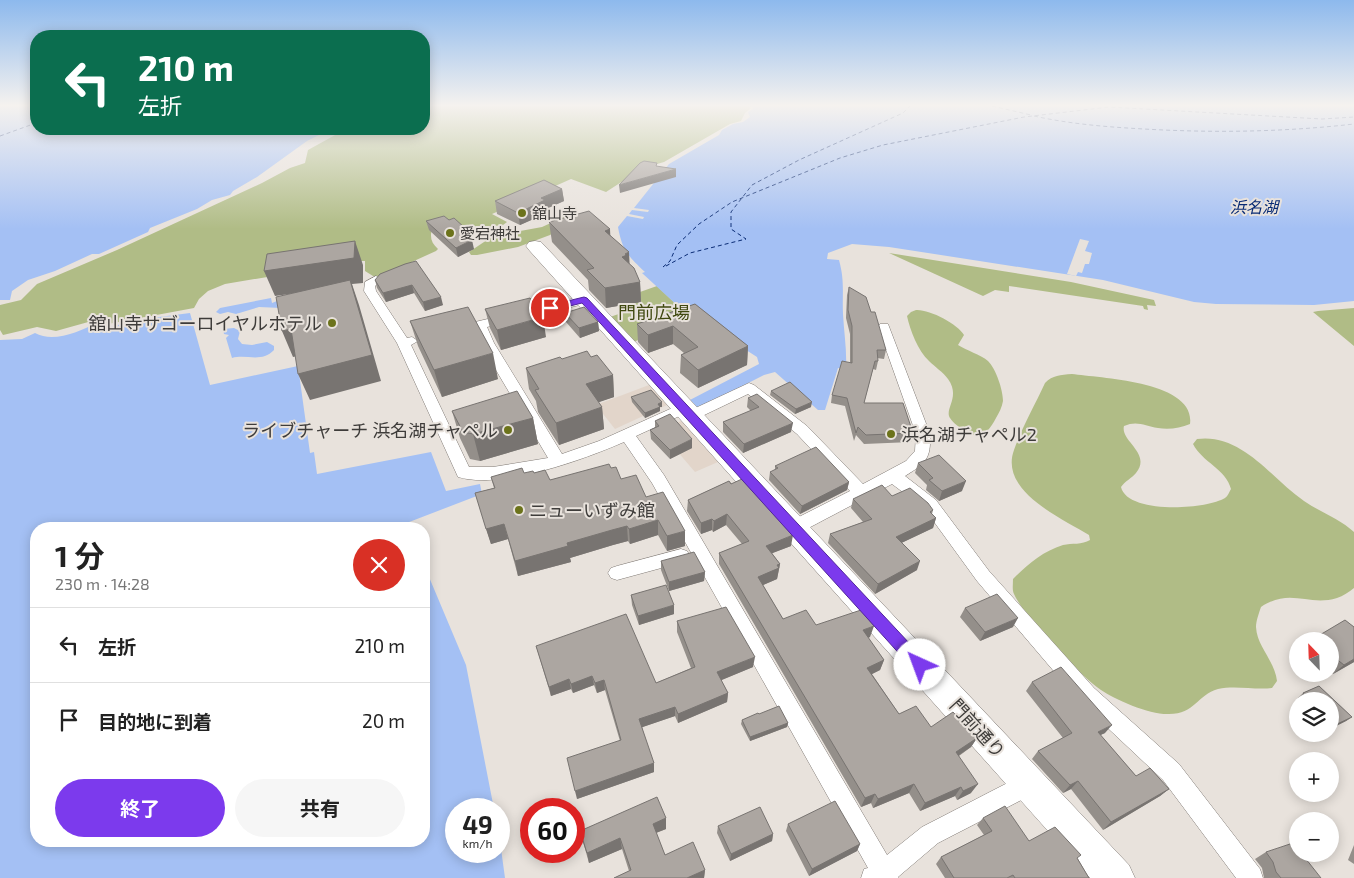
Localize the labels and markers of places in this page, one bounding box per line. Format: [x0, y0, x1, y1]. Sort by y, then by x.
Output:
place label: 舘山寺 [532, 204, 577, 222]
marker: 舘山寺 [516, 207, 528, 219]
place label: 愛宕神社 [460, 224, 520, 242]
marker: 愛宕神社 [444, 227, 456, 239]
pin [529, 287, 571, 329]
place label: 舘山寺サゴーロイヤルホテル [89, 312, 322, 334]
marker: 舘山寺サゴーロイヤルホテル [326, 317, 338, 329]
place label: ライブチャーチ 浜名湖チャペル [242, 419, 498, 441]
place label: 浜名湖チャペル2 [901, 423, 1037, 445]
marker: ライブチャーチ 浜名湖チャペル [502, 424, 514, 436]
marker: 浜名湖チャペル2 [885, 428, 897, 440]
place label: ニューいずみ館 [529, 499, 655, 521]
marker: ニューいずみ館 [513, 504, 525, 516]

